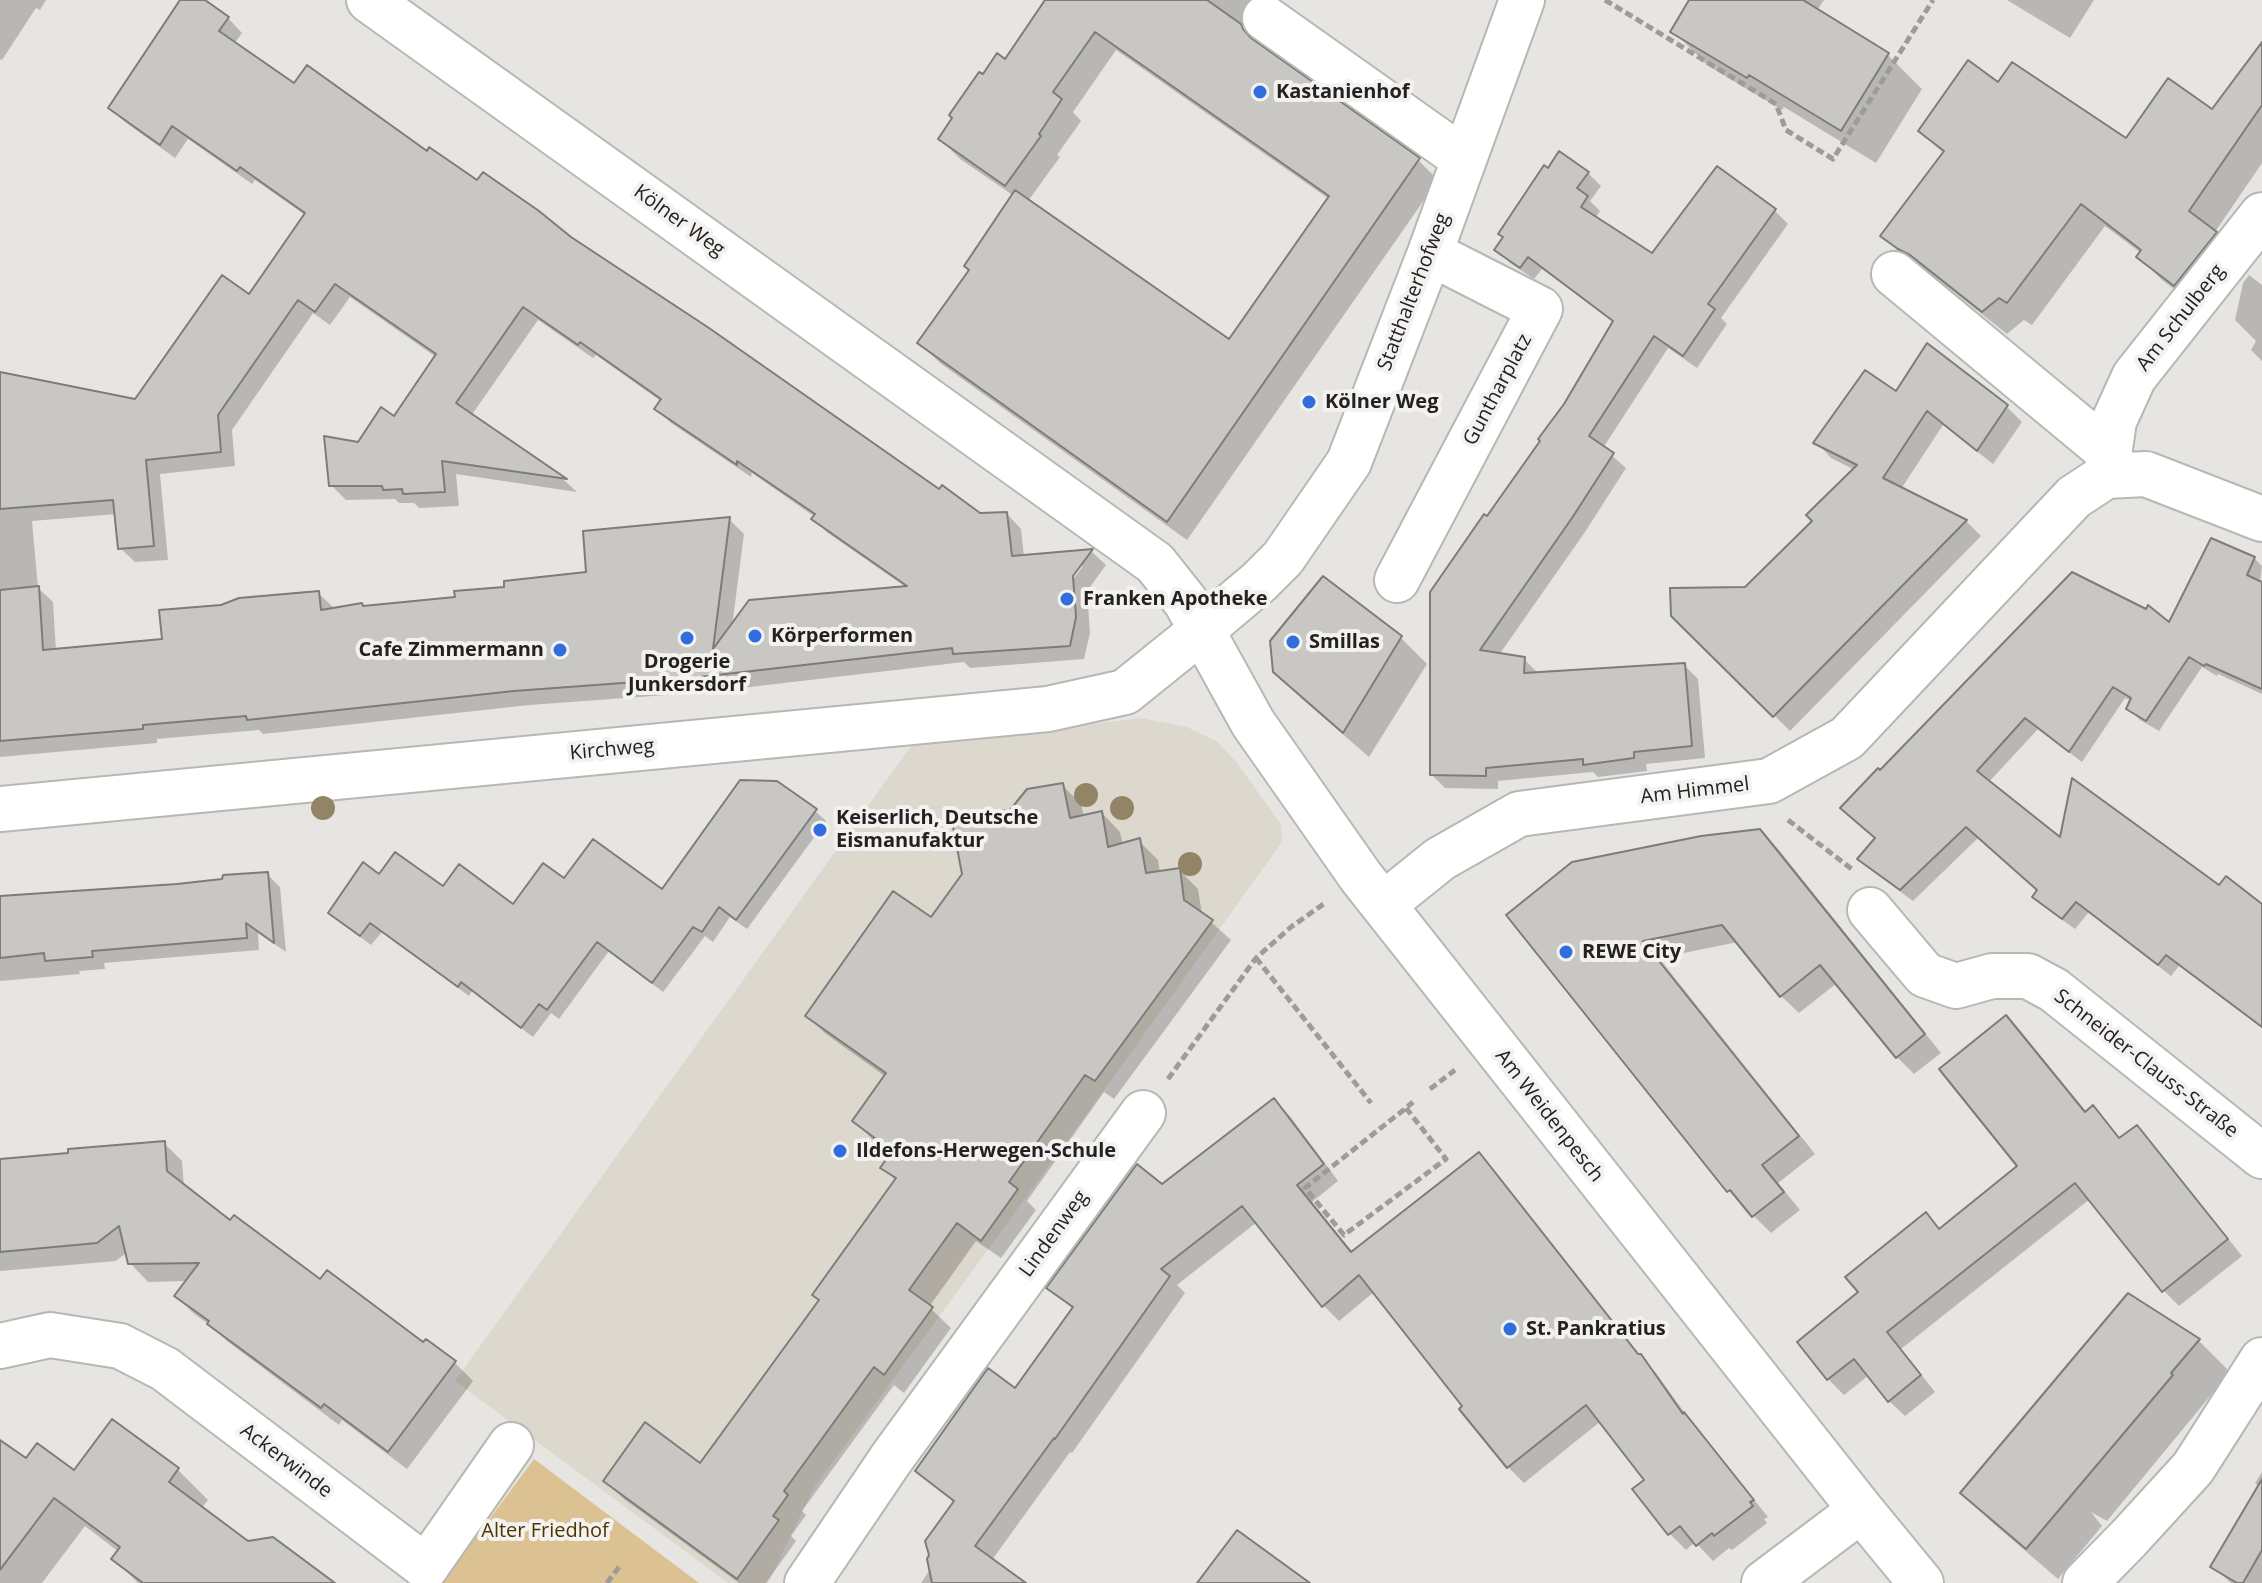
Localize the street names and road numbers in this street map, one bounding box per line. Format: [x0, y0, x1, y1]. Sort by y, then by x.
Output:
street label: Kölner Weg [629, 180, 729, 262]
street label: Statthalterhofweg [1373, 210, 1455, 374]
street label: Am Schulberg [2132, 260, 2230, 376]
street label: Guntharplatz [1459, 330, 1537, 450]
street label: Kirchweg [569, 734, 655, 766]
street label: Am Himmel [1639, 772, 1751, 810]
street label: Schneider-Clauss-Straße [2049, 985, 2243, 1143]
street label: Am Weidenpesch [1490, 1045, 1608, 1187]
street label: Lindenweg [1015, 1186, 1093, 1282]
street label: Ackerwinde [235, 1419, 337, 1503]

